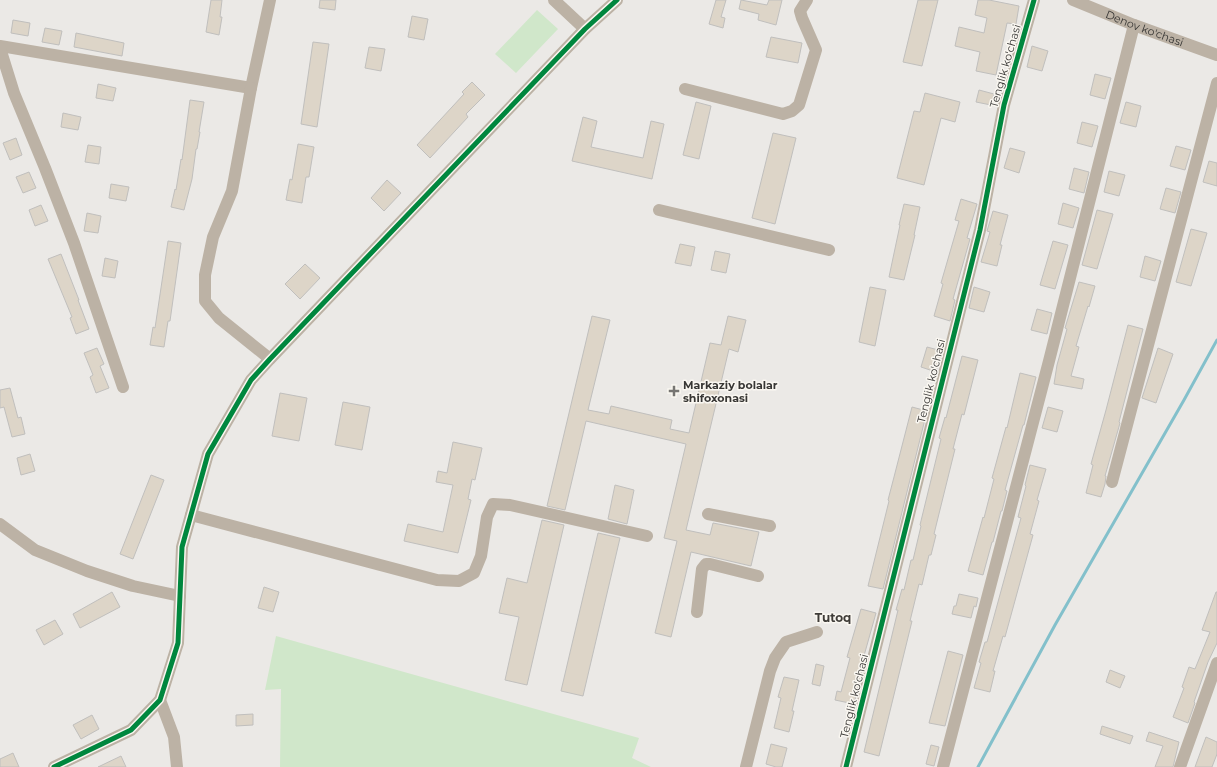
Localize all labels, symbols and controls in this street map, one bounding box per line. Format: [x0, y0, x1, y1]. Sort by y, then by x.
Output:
street label: Denov ko'chasi [1104, 7, 1186, 49]
street label: Tenglik ko'chasi [986, 23, 1024, 109]
street label: Tenglik ko'chasi [914, 337, 948, 425]
place label: Markaziy bolalar shifoxonasi [683, 378, 778, 405]
marker: Markaziy bolalar shifoxonasi [668, 385, 680, 397]
district label: Tutoq [815, 610, 851, 625]
street label: Tenglik ko'chasi [837, 652, 871, 740]

